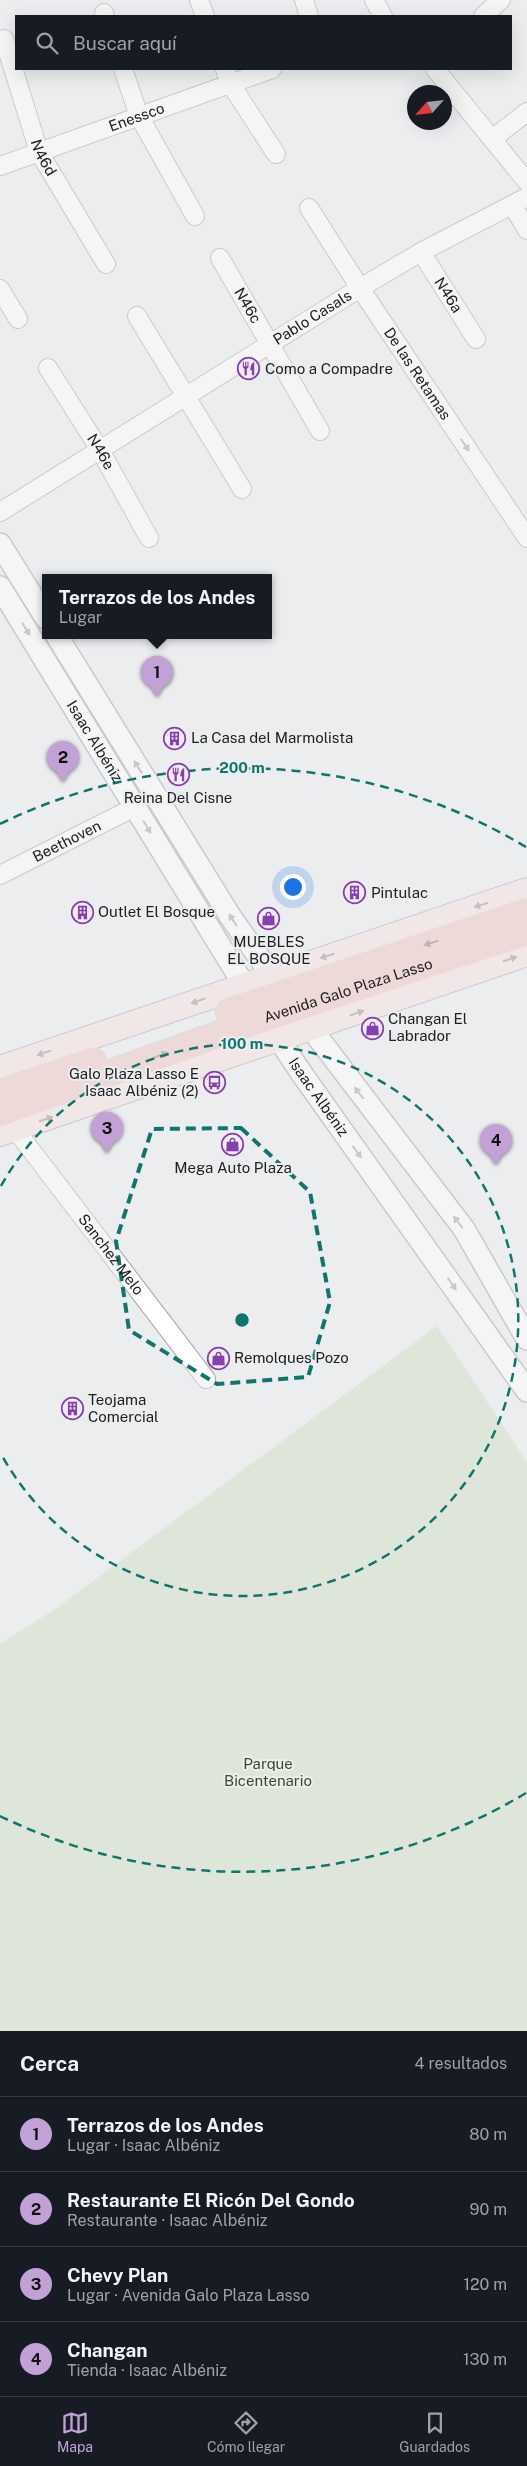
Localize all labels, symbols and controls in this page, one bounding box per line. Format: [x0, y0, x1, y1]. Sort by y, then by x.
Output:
search box [15, 15, 512, 70]
icon: search [33, 29, 61, 57]
text: Buscar aquí [73, 32, 177, 54]
north arrow [407, 85, 452, 130]
street label: Enessco [106, 99, 167, 135]
street label: N46d [28, 137, 60, 179]
street label: N46a [431, 274, 466, 316]
street label: N46c [231, 285, 265, 326]
street label: Pablo Casals [270, 286, 355, 348]
street label: De las Retamas [381, 324, 455, 423]
restaurant icon: Como a Compadre [237, 357, 261, 381]
place label: Como a Compadre [265, 360, 393, 377]
street label: N46e [84, 430, 118, 472]
one-way arrow [460, 438, 469, 451]
popup [42, 574, 272, 639]
text: Terrazos de los Andes [59, 586, 255, 608]
text: Lugar [59, 608, 102, 627]
one-way arrow [21, 622, 30, 635]
pin: 1 [141, 656, 173, 697]
street label: Isaac Albéniz [64, 697, 126, 785]
building icon: La Casa del Marmolista [163, 726, 187, 750]
place label: La Casa del Marmolista [191, 729, 353, 746]
pin: 2 [47, 741, 79, 782]
text: 200 m [219, 759, 265, 776]
one-way arrow [134, 761, 143, 774]
restaurant icon: Reina Del Cisne [166, 763, 190, 787]
place label: Reina Del Cisne [124, 789, 232, 806]
street label: Beethoven [30, 817, 104, 865]
one-way arrow [143, 820, 152, 833]
your location [280, 874, 306, 900]
building icon: Pintulac [343, 881, 367, 905]
place label: Pintulac [371, 884, 428, 901]
building icon: Outlet El Bosque [70, 900, 94, 924]
one-way arrow [473, 902, 488, 909]
place label: Outlet El Bosque [98, 903, 215, 920]
shop icon: MUEBLES EL BOSQUE [257, 907, 281, 931]
one-way arrow [228, 914, 238, 927]
place label: MUEBLES EL BOSQUE [227, 933, 311, 967]
one-way arrow [423, 939, 438, 947]
one-way arrow [319, 953, 334, 960]
street label: Avenida Galo Plaza Lasso [262, 955, 434, 1026]
one-way arrow [503, 955, 518, 963]
one-way arrow [190, 998, 205, 1005]
one-way arrow [350, 1009, 365, 1017]
place label: Changan El Labrador [388, 1010, 467, 1044]
shop icon: Changan El Labrador [360, 1016, 384, 1040]
text: 100 m [221, 1035, 263, 1052]
one-way arrow [36, 1050, 51, 1057]
one-way arrow [154, 1051, 169, 1059]
street label: Isaac Albéniz [285, 1054, 352, 1139]
place label: Galo Plaza Lasso E Isaac Albéniz (2) [69, 1065, 199, 1099]
bus stop icon: Galo Plaza Lasso E Isaac Albéniz (2) [203, 1071, 227, 1095]
one-way arrow [354, 1087, 365, 1100]
pin: 3 [91, 1112, 123, 1153]
one-way arrow [39, 1115, 54, 1123]
pin: 4 [480, 1124, 512, 1165]
shop icon: Mega Auto Plaza [221, 1133, 245, 1157]
one-way arrow [352, 1145, 363, 1158]
place label: Mega Auto Plaza [174, 1159, 292, 1176]
street label: Sanchez Melo [75, 1210, 148, 1298]
one-way arrow [453, 1216, 464, 1229]
one-way arrow [447, 1277, 457, 1291]
centre of rings [233, 1311, 251, 1329]
shop icon: Remolques Pozo [206, 1346, 230, 1370]
place label: Remolques Pozo [234, 1349, 349, 1366]
place label: Teojama Comercial [88, 1391, 159, 1425]
building icon: Teojama Comercial [60, 1397, 84, 1421]
park label: Parque Bicentenario [224, 1755, 312, 1789]
text: Cerca [20, 2051, 79, 2076]
text: 4 resultados [415, 2054, 507, 2073]
text: Terrazos de los Andes [67, 2114, 264, 2136]
text: 1 [33, 2125, 39, 2144]
text: 80 m [469, 2125, 507, 2144]
text: Lugar · Isaac Albéniz [67, 2136, 220, 2155]
text: Restaurante El Ricón Del Gondo [67, 2189, 355, 2211]
text: 2 [31, 2200, 41, 2219]
text: 90 m [470, 2200, 507, 2219]
text: Restaurante · Isaac Albéniz [67, 2211, 267, 2230]
text: Chevy Plan [67, 2264, 168, 2286]
text: 3 [31, 2275, 41, 2294]
text: 120 m [463, 2275, 507, 2294]
text: Lugar · Avenida Galo Plaza Lasso [67, 2286, 310, 2305]
text: Changan [67, 2339, 148, 2361]
text: 4 [31, 2350, 41, 2369]
text: 130 m [463, 2350, 507, 2369]
text: Tienda · Isaac Albéniz [67, 2361, 227, 2380]
tab: Mapa [57, 2409, 93, 2455]
tab: Cómo llegar [207, 2409, 285, 2455]
tab: Guardados [399, 2409, 470, 2455]

